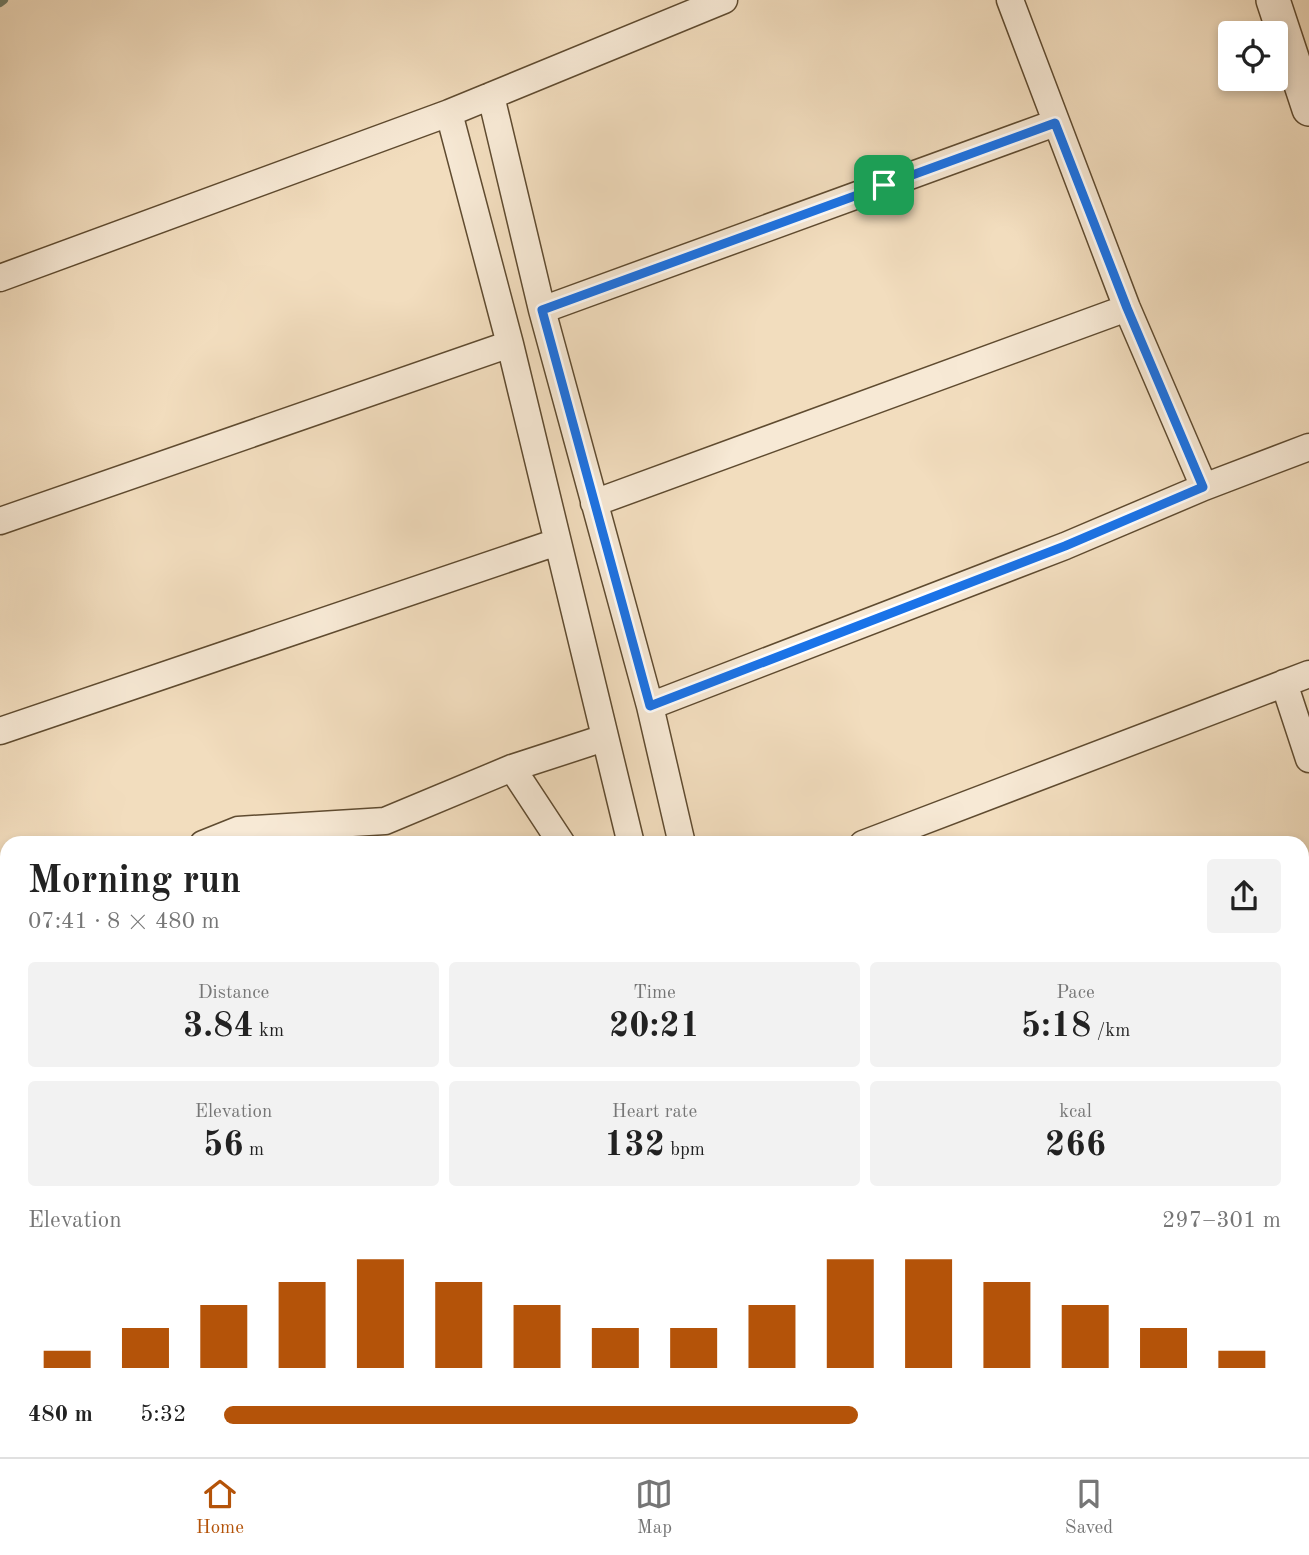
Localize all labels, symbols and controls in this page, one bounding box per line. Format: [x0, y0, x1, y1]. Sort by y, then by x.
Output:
map controls [1218, 21, 1288, 91]
button: locate [1218, 21, 1288, 91]
pin [854, 155, 914, 215]
icon: arrive [865, 166, 903, 204]
button: share [1207, 859, 1281, 933]
text: Morning run [28, 863, 241, 901]
text: 07:41 · 8 × 480 m [28, 910, 220, 933]
text: Distance [198, 984, 269, 1003]
text: Time [633, 984, 676, 1003]
text: Pace [1056, 984, 1095, 1003]
text: 3.84 [183, 1009, 254, 1044]
text: 20:21 [609, 1009, 700, 1044]
text: 5:18 [1021, 1009, 1091, 1044]
text: km [254, 1022, 284, 1041]
text: /km [1091, 1022, 1130, 1041]
text: Elevation [195, 1103, 272, 1122]
text: Heart rate [612, 1103, 697, 1122]
text: kcal [1059, 1103, 1092, 1122]
text: 56 [203, 1128, 244, 1163]
text: 132 [604, 1128, 665, 1163]
text: 266 [1045, 1128, 1106, 1163]
text: m [244, 1141, 264, 1160]
text: bpm [665, 1141, 705, 1160]
text: Elevation [28, 1209, 122, 1232]
text: 297–301 m [1162, 1209, 1281, 1232]
text: 480 m [28, 1403, 93, 1426]
text: 5:32 [140, 1403, 186, 1426]
tab: Home [196, 1475, 244, 1540]
tab: Map [635, 1475, 673, 1540]
tab: Saved [1065, 1475, 1113, 1540]

